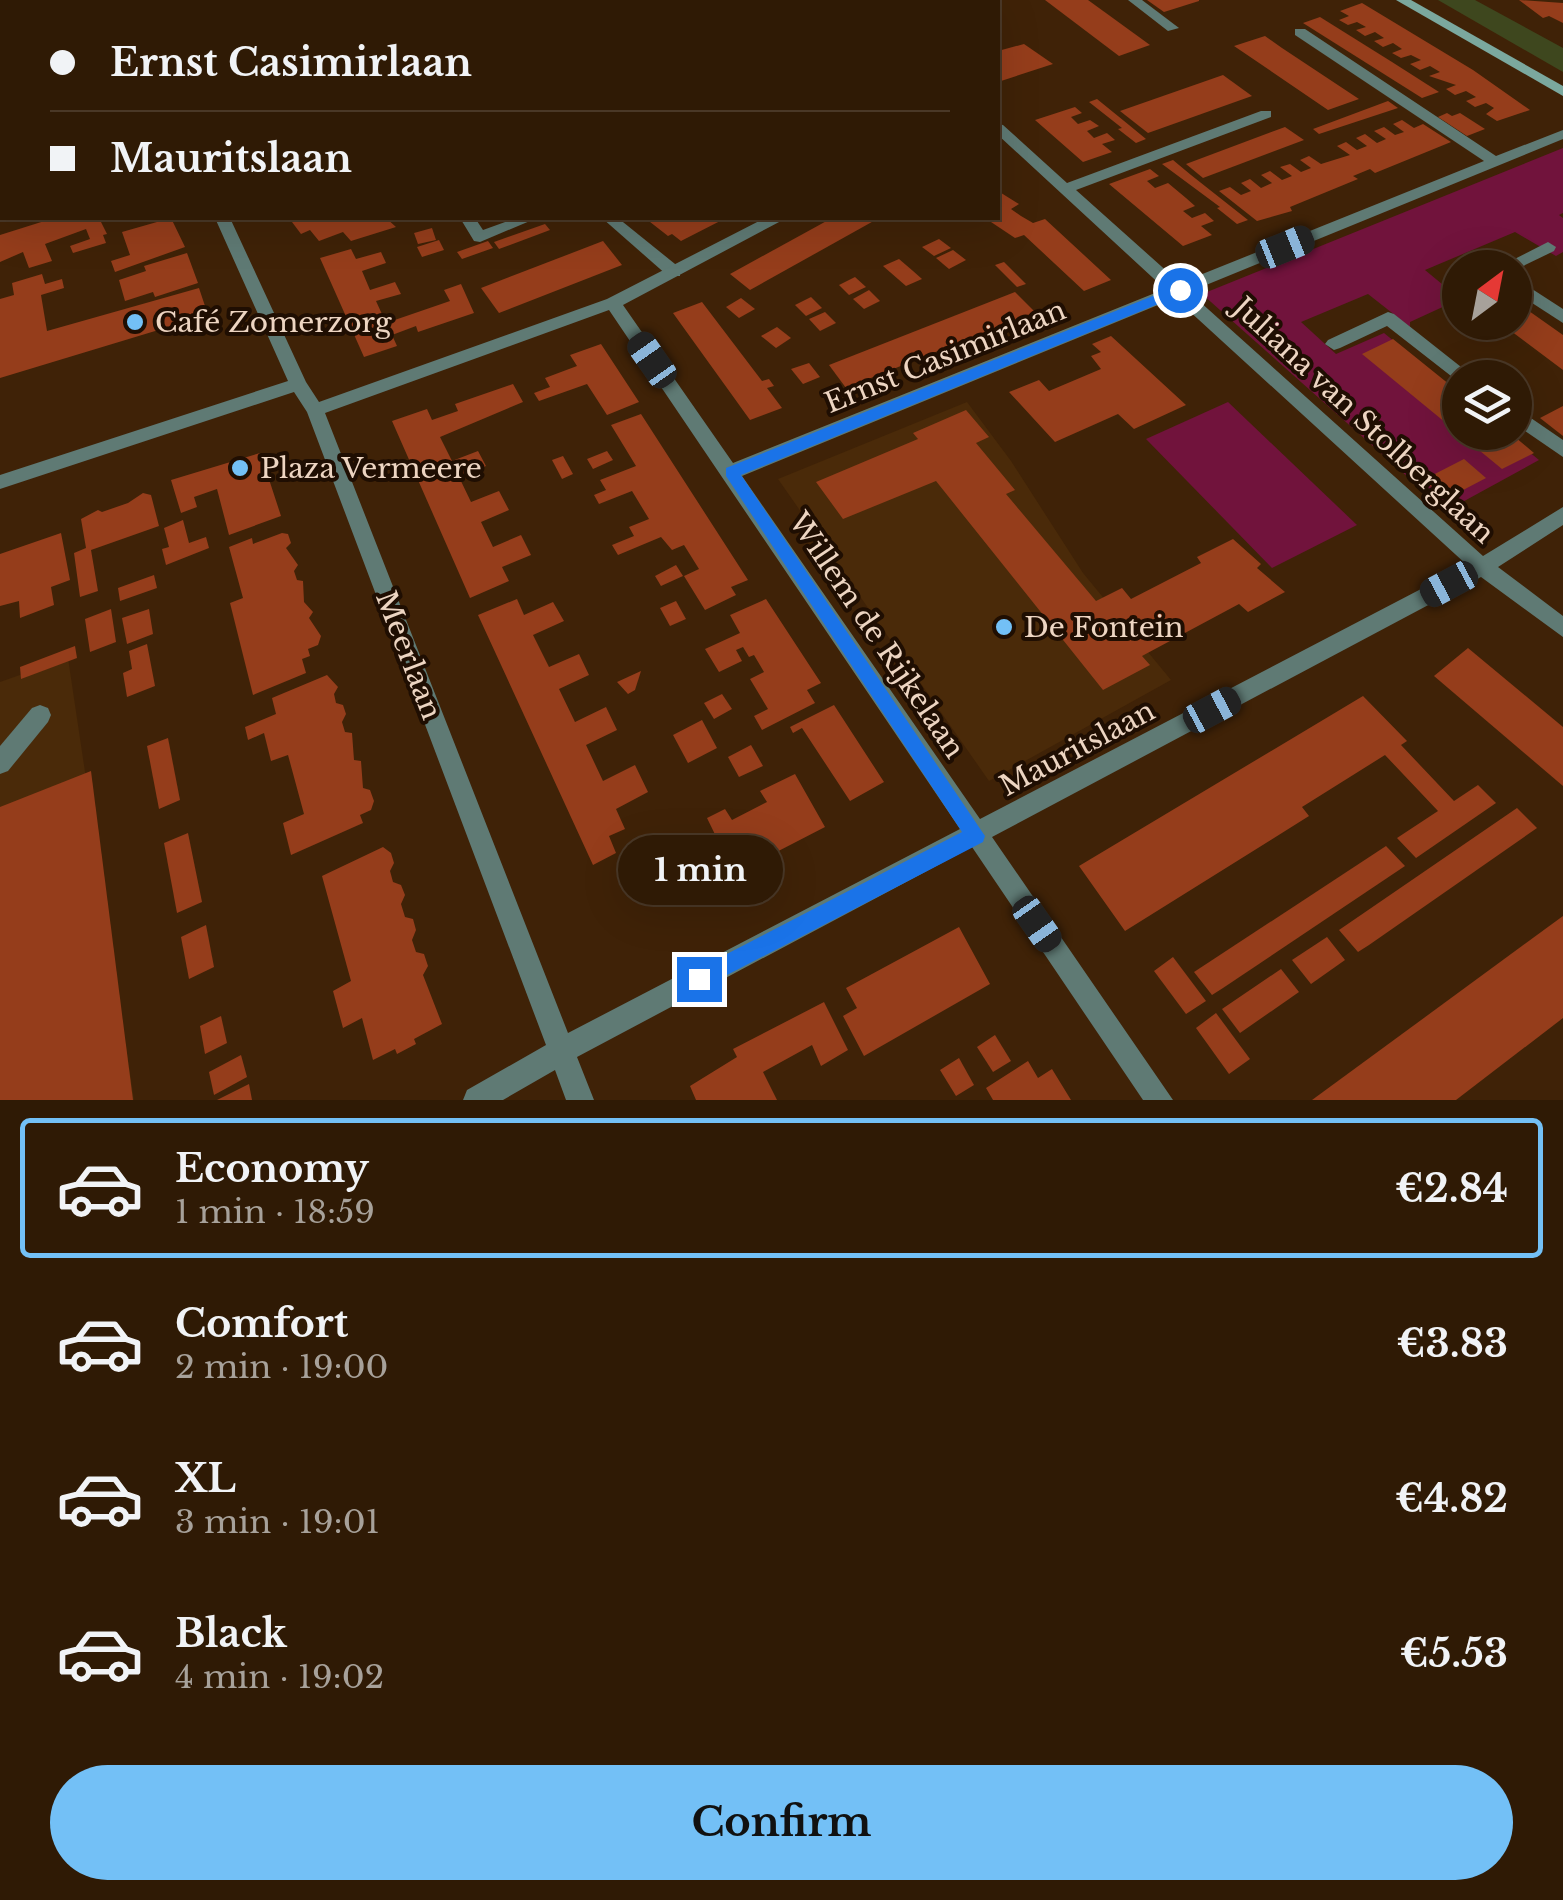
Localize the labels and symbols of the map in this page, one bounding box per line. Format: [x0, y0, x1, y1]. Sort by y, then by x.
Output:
car [1252, 222, 1318, 272]
north arrow [1442, 250, 1532, 340]
route start [1158, 268, 1203, 313]
street label: Juliana van Stolberglaan [1223, 287, 1502, 551]
street label: Ernst Casimirlaan [820, 292, 1071, 421]
place label: Café Zomerzorg [155, 305, 393, 340]
marker: Café Zomerzorg [124, 311, 146, 333]
car [623, 327, 681, 393]
place label: Plaza Vermeere [260, 451, 482, 486]
marker: Plaza Vermeere [229, 457, 251, 479]
street label: Willem de Rijkelaan [781, 505, 972, 765]
car [1415, 557, 1483, 611]
street label: Meerlaan [368, 586, 449, 724]
place label: De Fontein [1024, 610, 1184, 645]
marker: De Fontein [993, 616, 1015, 638]
car [1178, 683, 1246, 737]
street label: Mauritslaan [994, 693, 1161, 804]
callout: 1 min [616, 834, 782, 904]
car [1008, 891, 1066, 957]
route end [677, 957, 722, 1002]

